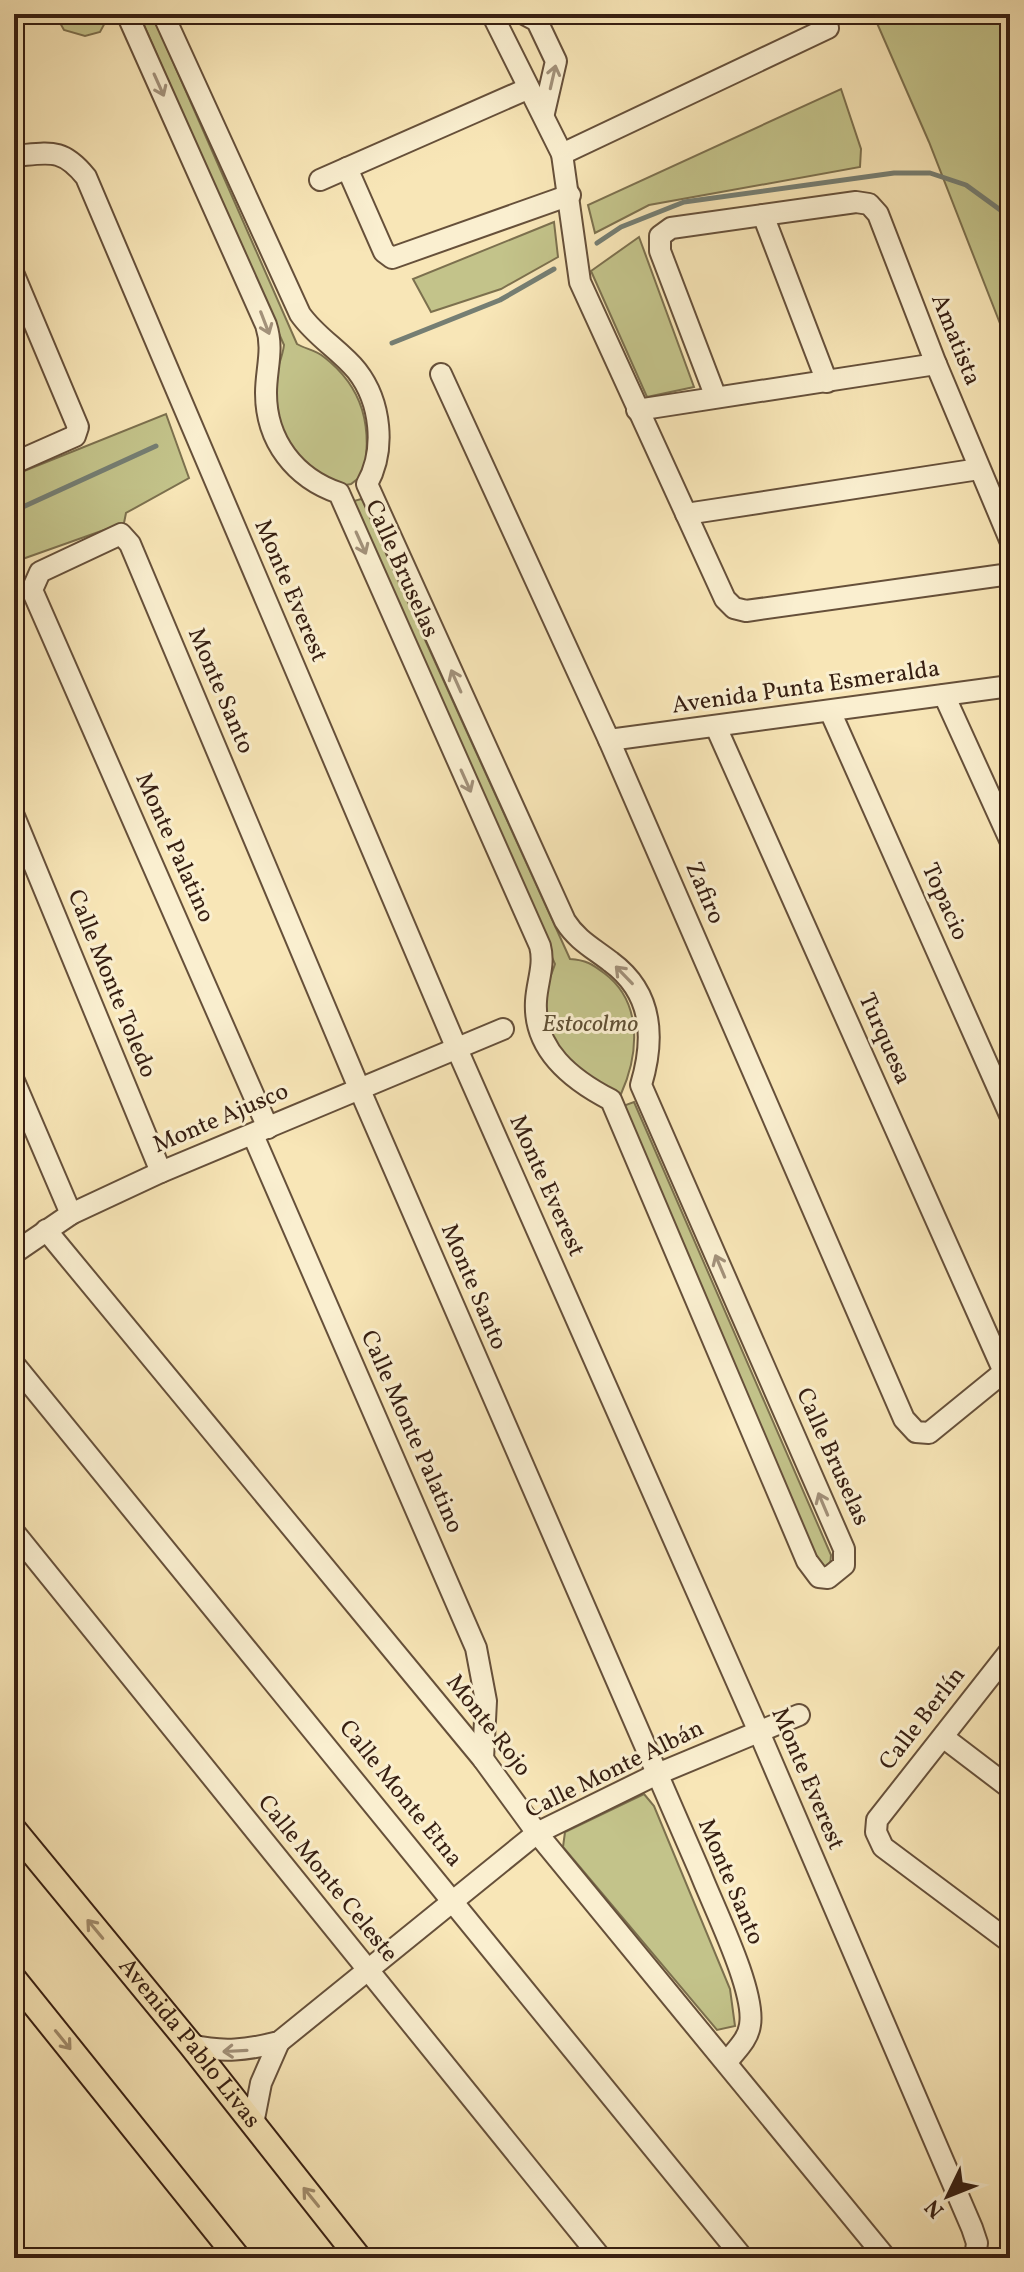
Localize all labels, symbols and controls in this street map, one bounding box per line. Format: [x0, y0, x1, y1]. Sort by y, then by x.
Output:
one-way arrow [546, 64, 561, 90]
one-way arrow [152, 73, 167, 97]
street label: Amatista [921, 289, 989, 391]
one-way arrow [259, 310, 273, 335]
street label: Calle Bruselas [355, 495, 447, 643]
street label: Monte Everest [245, 515, 335, 667]
one-way arrow [354, 531, 369, 555]
street label: Monte Santo [178, 623, 262, 759]
street label: Avenida Punta Esmeralda [670, 652, 942, 724]
one-way arrow [448, 669, 463, 694]
street label: Monte Palatino [126, 768, 222, 928]
one-way arrow [460, 768, 475, 793]
street label: Zafiro [676, 856, 732, 930]
street label: Topacio [912, 858, 976, 946]
street label: Calle Monte Toledo [58, 885, 164, 1083]
one-way arrow [615, 966, 634, 985]
street label: Turquesa [849, 988, 919, 1090]
park label: Estocolmo [542, 1008, 638, 1042]
street label: Monte Ajusco [148, 1075, 294, 1163]
street label: Monte Everest [500, 1110, 592, 1262]
street label: Monte Santo [431, 1219, 515, 1355]
one-way arrow [711, 1254, 726, 1279]
street label: Calle Monte Palatino [351, 1325, 471, 1539]
street label: Calle Bruselas [786, 1383, 878, 1531]
one-way arrow [815, 1492, 830, 1517]
street label: Calle Berlín [872, 1660, 974, 1778]
street label: Monte Rojo [437, 1668, 539, 1784]
street label: Monte Everest [762, 1703, 852, 1855]
street label: Calle Monte Albán [520, 1712, 710, 1828]
street label: Calle Monte Etna [330, 1713, 470, 1875]
street label: Calle Monte Celeste [249, 1788, 405, 1970]
street label: Monte Santo [688, 1814, 772, 1950]
one-way arrow [87, 1919, 104, 1940]
street label: Avenida Pablo Livas [109, 1951, 268, 2136]
one-way arrow [54, 2029, 72, 2050]
one-way arrow [222, 2044, 249, 2059]
north arrow [908, 2156, 988, 2236]
one-way arrow [302, 2187, 320, 2208]
text: N [918, 2192, 952, 2224]

